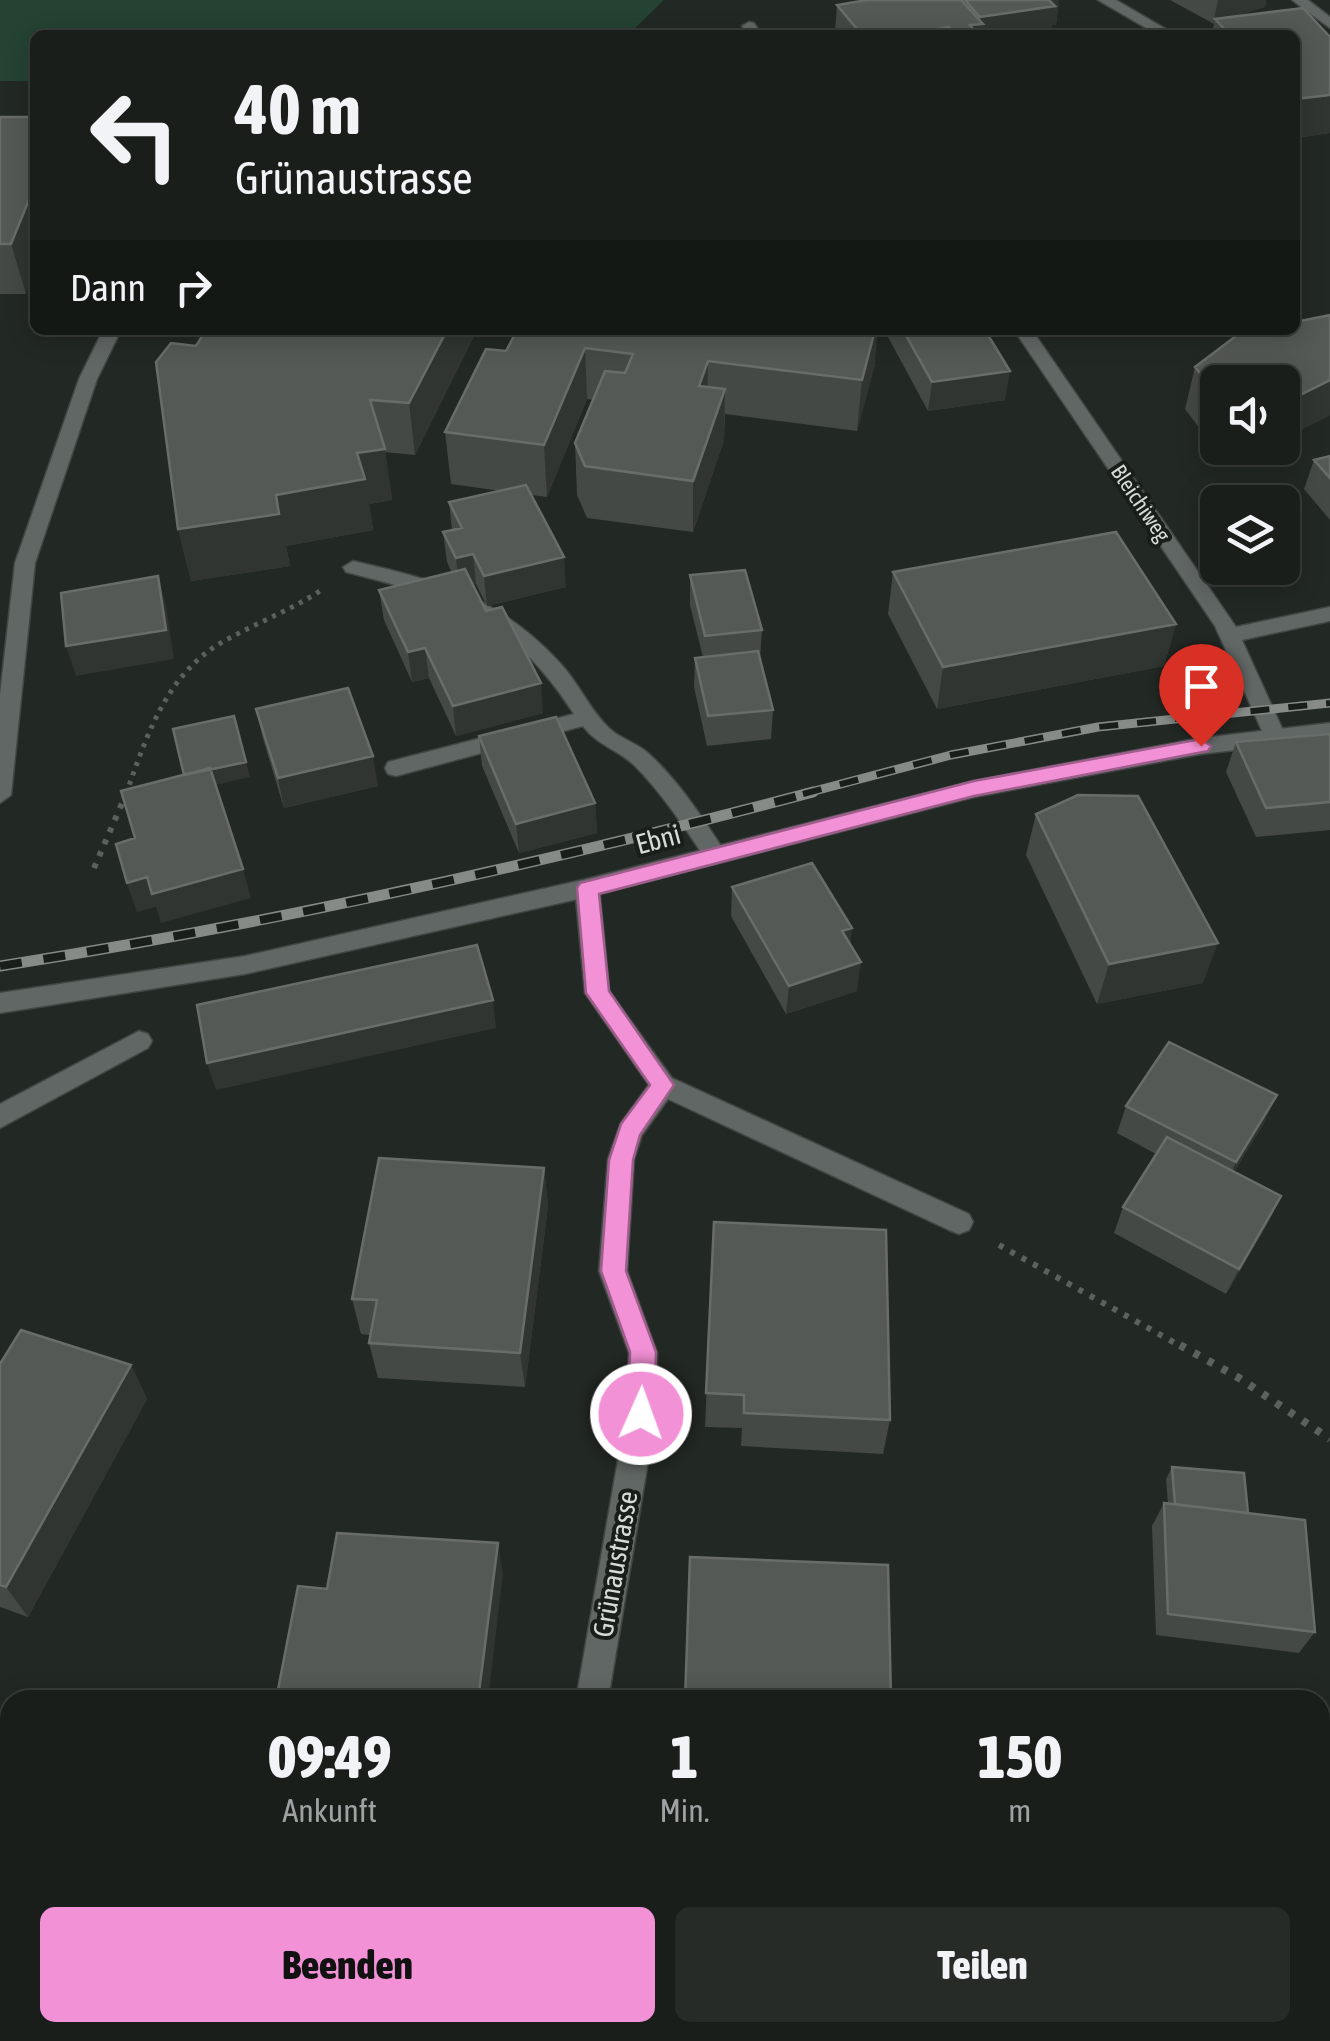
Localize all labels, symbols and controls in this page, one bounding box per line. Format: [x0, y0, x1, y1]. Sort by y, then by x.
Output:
text: 40 m [235, 69, 361, 149]
icon: left [70, 70, 200, 200]
text: Grünaustrasse [235, 152, 473, 204]
icon: right [166, 260, 221, 315]
text: Dann [70, 266, 146, 309]
map controls [1200, 365, 1300, 585]
button: sound [1200, 365, 1300, 465]
street label: Bleichiweg [1106, 460, 1176, 547]
button: layers [1200, 485, 1300, 585]
pin [1159, 644, 1244, 747]
icon: arrive [1174, 659, 1229, 714]
street label: Ebni [632, 818, 684, 860]
position arrow [589, 1362, 693, 1466]
street label: Grünaustrasse [586, 1488, 644, 1640]
text: 09:49 [268, 1722, 391, 1791]
text: 1 [670, 1722, 699, 1791]
text: 150 [977, 1722, 1062, 1791]
text: Ankunft [283, 1792, 377, 1829]
text: Min. [659, 1792, 709, 1829]
text: m [1008, 1792, 1031, 1829]
button: Beenden [40, 1907, 655, 2022]
button: Teilen [675, 1907, 1290, 2022]

